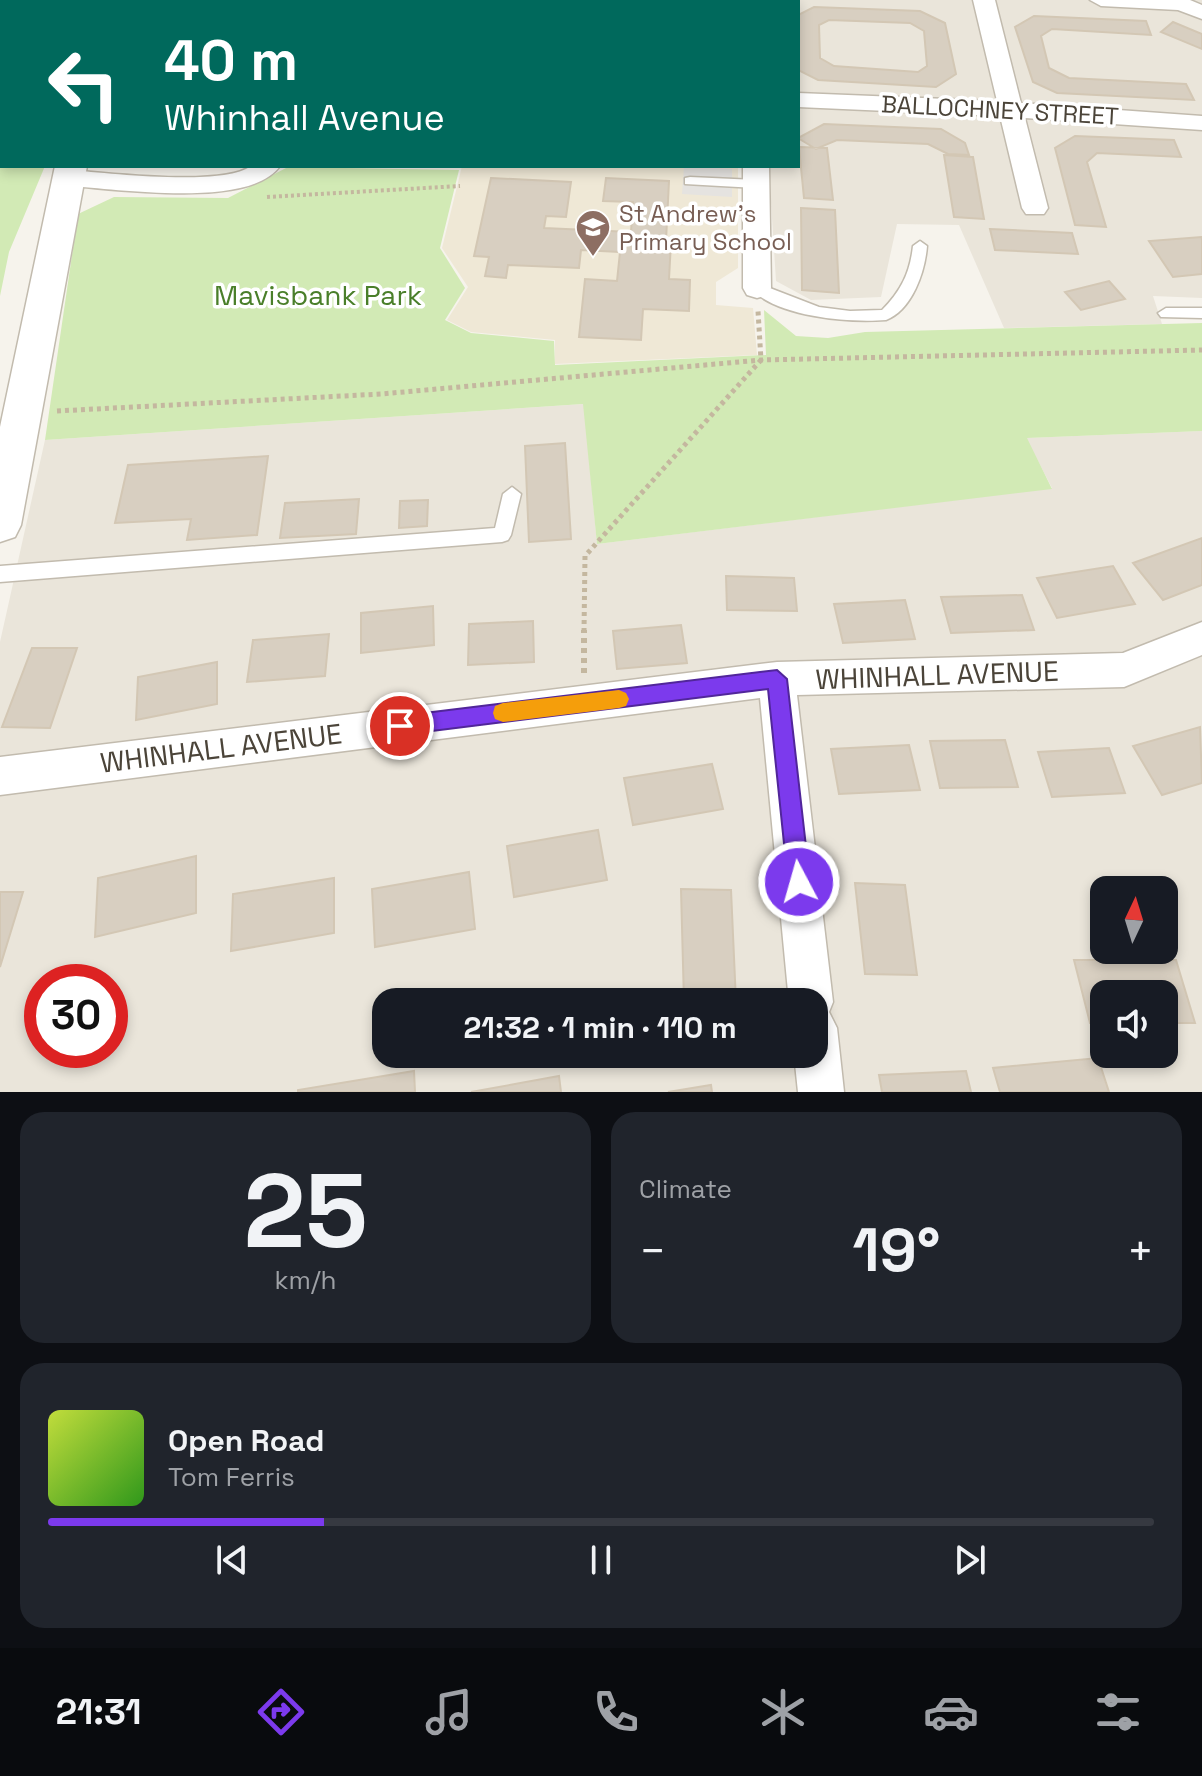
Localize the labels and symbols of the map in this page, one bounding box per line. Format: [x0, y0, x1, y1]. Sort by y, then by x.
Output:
street label: BALLOCHNEY STREET [880, 88, 1120, 132]
place label: St Andrew's Primary School [619, 198, 792, 257]
school or university icon: St Andrew's Primary School [574, 208, 612, 258]
park label: Mavisbank Park [214, 277, 422, 313]
street label: WHINHALL AVENUE [815, 653, 1059, 697]
pin [366, 692, 434, 760]
street label: WHINHALL AVENUE [98, 715, 344, 781]
position arrow [757, 840, 841, 924]
north arrow [1090, 876, 1178, 964]
speed limit sign: 30 [24, 964, 128, 1068]

